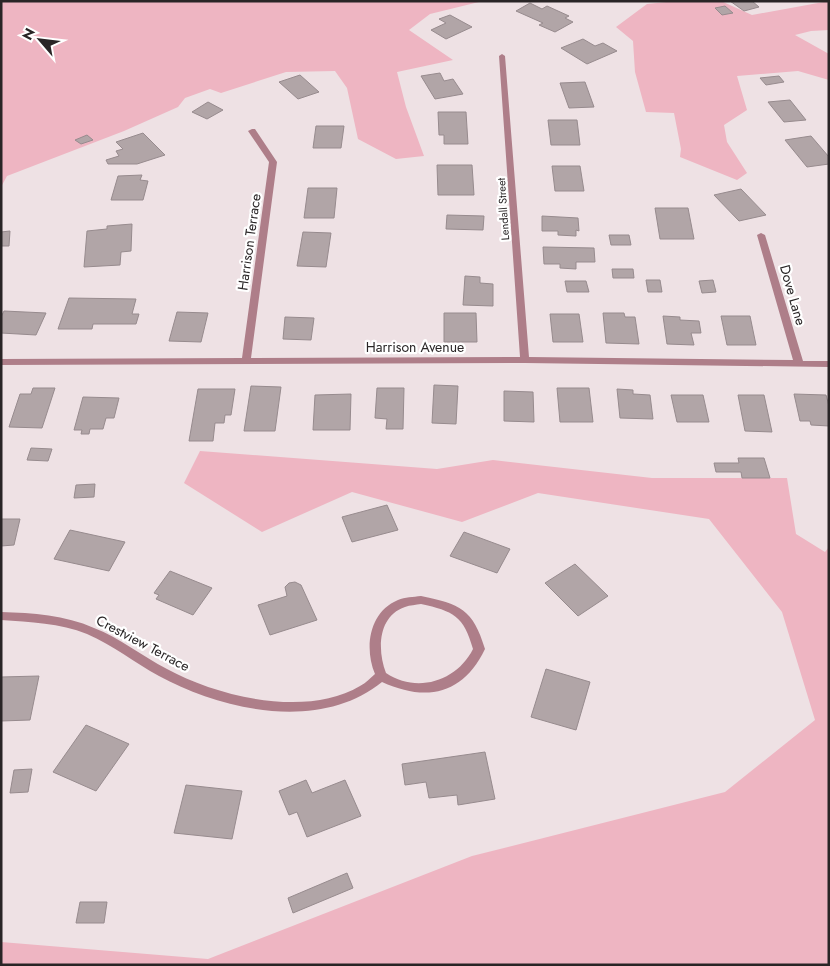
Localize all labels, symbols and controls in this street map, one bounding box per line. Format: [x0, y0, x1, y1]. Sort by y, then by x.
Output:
north arrow [15, 15, 65, 65]
text: N [17, 24, 40, 44]
street label: Lendall Street [493, 177, 513, 241]
street label: Harrison Terrace [232, 192, 266, 292]
street label: Dove Lane [775, 262, 811, 328]
street label: Harrison Avenue [366, 337, 464, 357]
street label: Crestview Terrace [93, 610, 193, 676]

